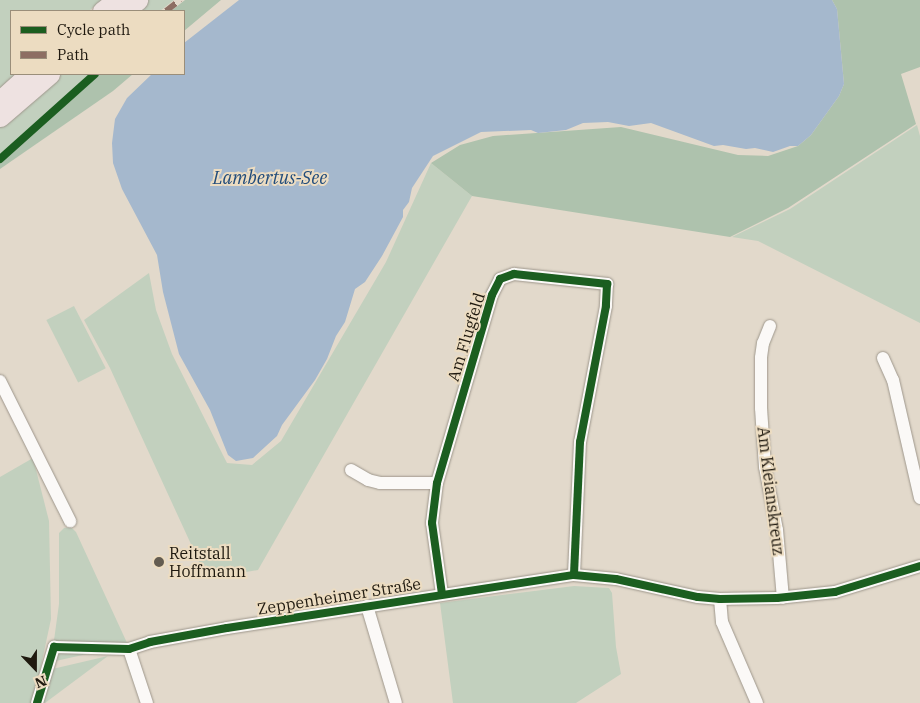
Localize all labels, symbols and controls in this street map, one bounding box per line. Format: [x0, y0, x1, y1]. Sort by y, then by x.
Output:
legend [10, 10, 185, 75]
text: Cycle path [57, 20, 130, 39]
text: Path [57, 45, 89, 64]
water label: Lambertus-See [213, 167, 327, 189]
street label: Am Flugfeld [443, 290, 489, 384]
street label: Am Kleianskreuz [754, 426, 788, 556]
place label: Reitstall Hoffmann [169, 543, 246, 581]
marker: Reitstall Hoffmann [153, 556, 165, 568]
street label: Zeppenheimer Straße [256, 574, 422, 618]
north arrow [10, 643, 60, 693]
text: N [32, 671, 49, 692]

